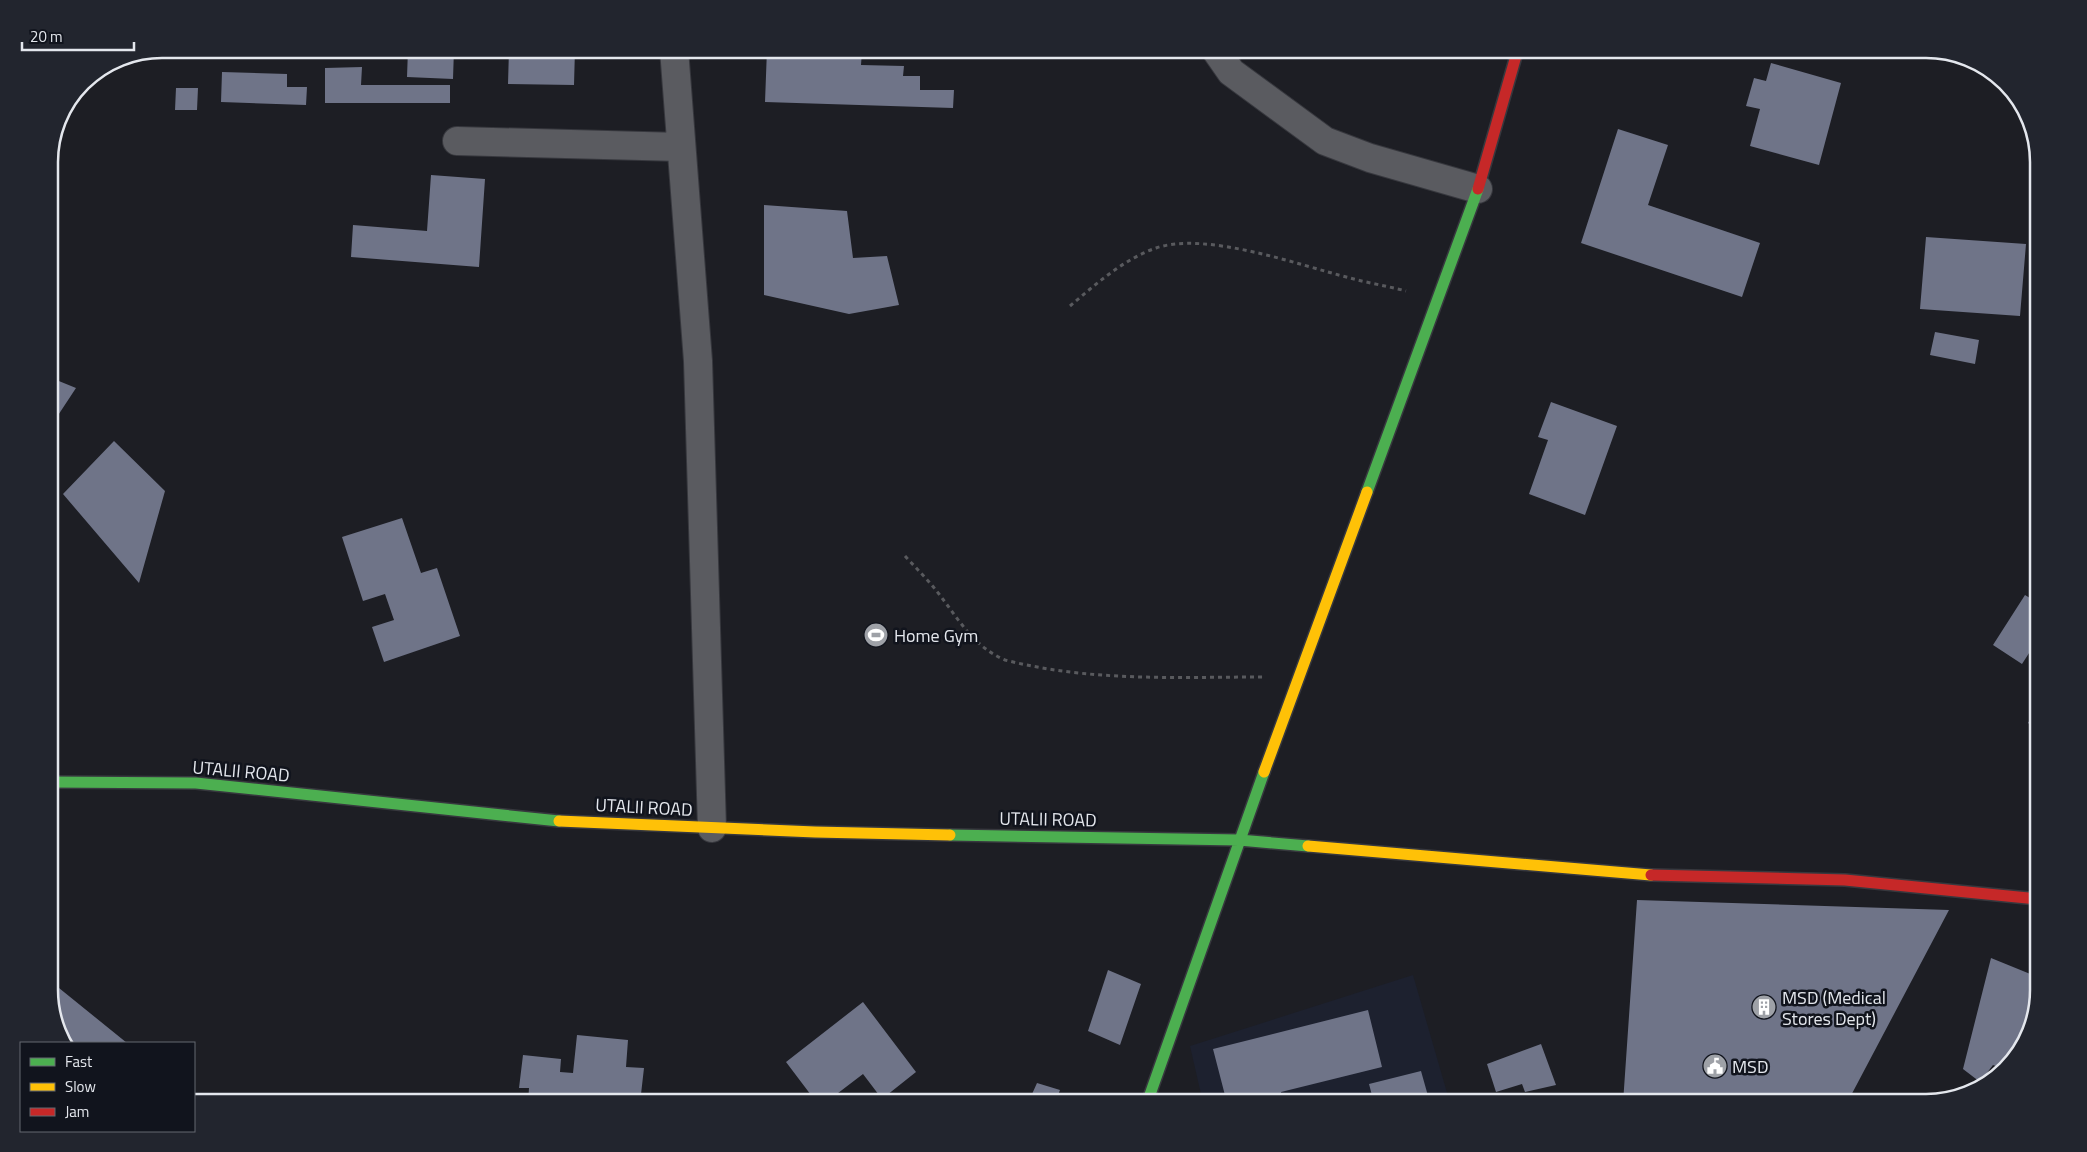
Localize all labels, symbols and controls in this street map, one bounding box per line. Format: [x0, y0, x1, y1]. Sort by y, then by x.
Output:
scale bar [22, 20, 135, 52]
text: 20 m [30, 25, 63, 48]
sports icon: Home Gym [863, 622, 889, 648]
place label: Home Gym [894, 622, 978, 649]
street label: UTALII ROAD [191, 753, 291, 789]
street label: UTALII ROAD [595, 791, 693, 823]
street label: UTALII ROAD [999, 805, 1097, 833]
place label: MSD (Medical Stores Dept) [1782, 984, 1886, 1032]
building icon: MSD (Medical Stores Dept) [1751, 994, 1777, 1020]
legend [20, 1042, 195, 1132]
text: Fast [65, 1050, 93, 1073]
public building icon: MSD [1702, 1053, 1728, 1079]
place label: MSD [1732, 1053, 1769, 1080]
text: Slow [65, 1075, 96, 1098]
text: Jam [65, 1100, 89, 1123]

